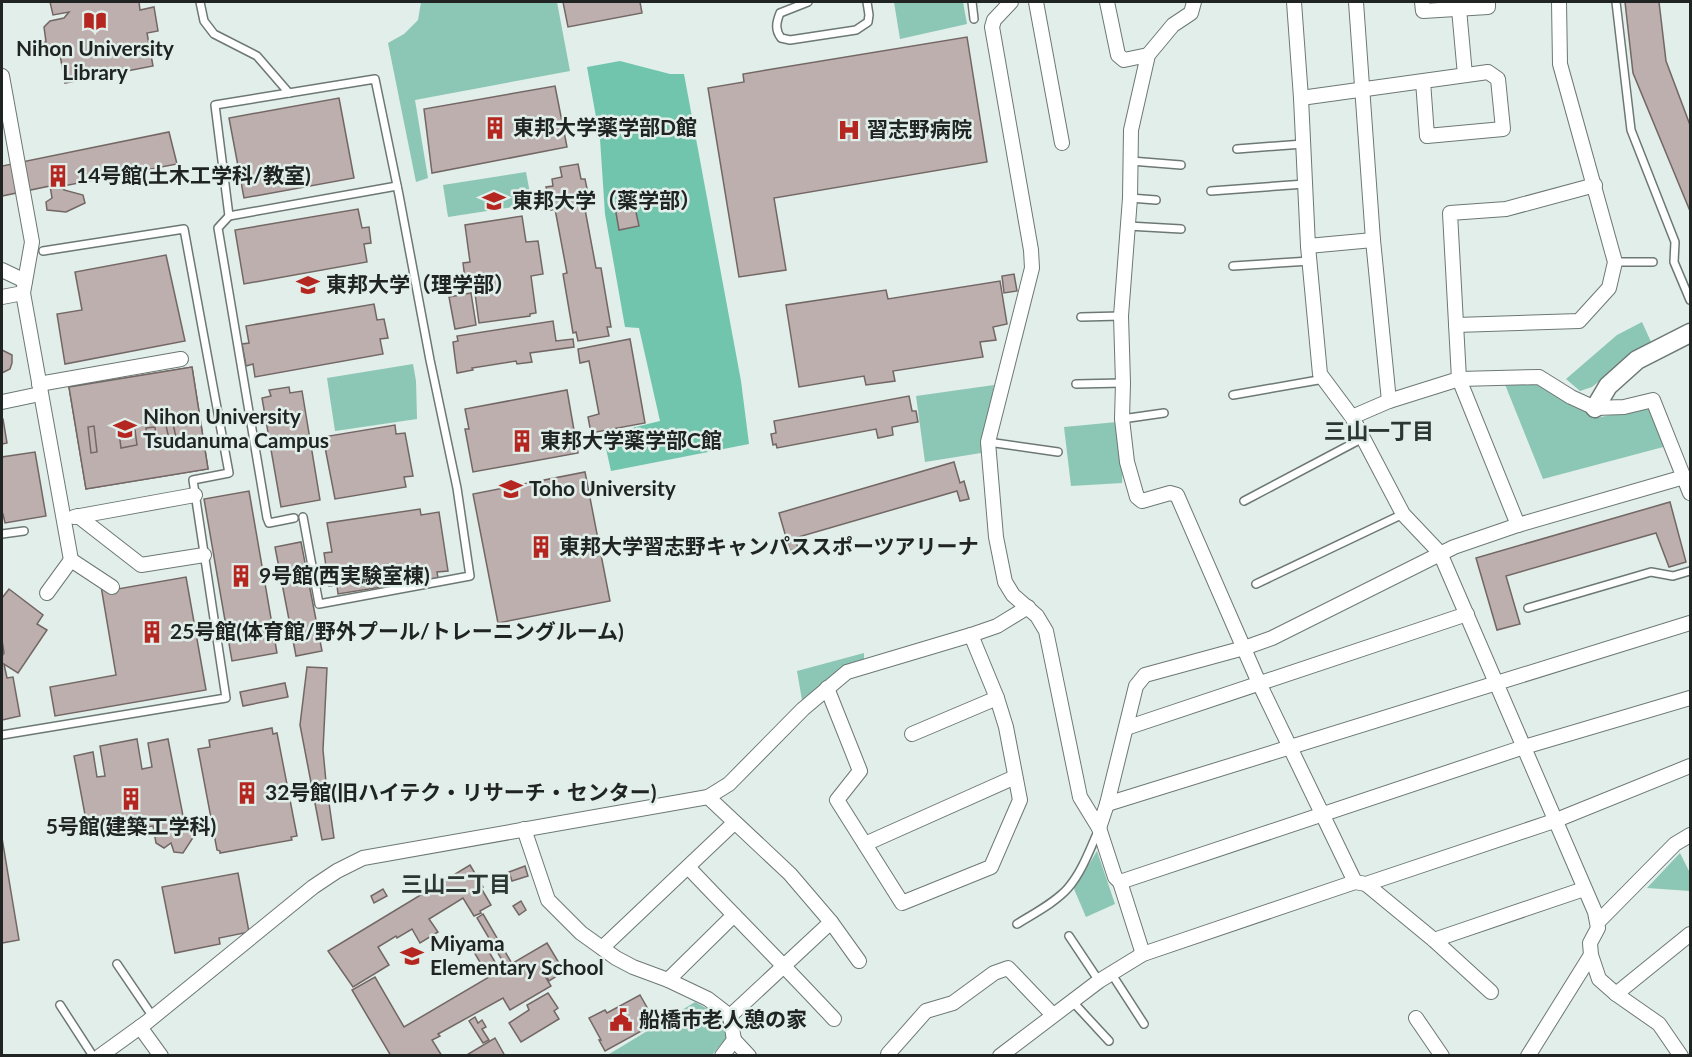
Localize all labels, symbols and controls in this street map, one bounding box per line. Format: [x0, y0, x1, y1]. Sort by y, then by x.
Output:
library icon: Nihon University Library [82, 8, 108, 34]
place label: Nihon University Library [16, 35, 175, 84]
place label: 東邦大学薬学部D館 [513, 114, 697, 139]
building icon: 東邦大学薬学部D館 [482, 115, 508, 141]
place label: 習志野病院 [867, 116, 972, 141]
hospital icon: 習志野病院 [836, 117, 862, 143]
place label: 14号館(土木工学科/教室) [76, 162, 311, 187]
building icon: 14号館(土木工学科/教室) [45, 163, 71, 189]
place label: 東邦大学（薬学部） [512, 187, 701, 212]
school or university icon: 東邦大学（薬学部） [481, 188, 507, 214]
place label: 東邦大学（理学部） [326, 271, 515, 296]
school or university icon: 東邦大学（理学部） [295, 272, 321, 298]
place label: Nihon University Tsudanuma Campus [143, 403, 329, 452]
school or university icon: Nihon University Tsudanuma Campus [112, 416, 138, 442]
district label: 三山一丁目 [1324, 417, 1434, 444]
place label: 東邦大学薬学部C館 [540, 427, 722, 452]
building icon: 東邦大学薬学部C館 [509, 428, 535, 454]
place label: Toho University [529, 475, 677, 500]
school or university icon: Toho University [498, 476, 524, 502]
place label: 東邦大学習志野キャンパススポーツアリーナ [559, 533, 979, 558]
building icon: 東邦大学習志野キャンパススポーツアリーナ [528, 534, 554, 560]
place label: 9号館(西実験室棟) [259, 562, 430, 587]
building icon: 9号館(西実験室棟) [228, 563, 254, 589]
place label: 25号館(体育館/野外プール/トレーニングルーム) [170, 618, 624, 643]
building icon: 25号館(体育館/野外プール/トレーニングルーム) [139, 619, 165, 645]
place label: 32号館(旧ハイテク・リサーチ・センター) [265, 779, 657, 804]
building icon: 32号館(旧ハイテク・リサーチ・センター) [234, 780, 260, 806]
building icon: 5号館(建築工学科) [118, 786, 144, 812]
place label: 5号館(建築工学科) [46, 813, 216, 838]
district label: 三山二丁目 [401, 870, 511, 897]
place label: Miyama Elementary School [430, 930, 604, 979]
school or university icon: Miyama Elementary School [399, 943, 425, 969]
place label: 船橋市老人憩の家 [639, 1006, 807, 1031]
public building icon: 船橋市老人憩の家 [608, 1007, 634, 1033]

